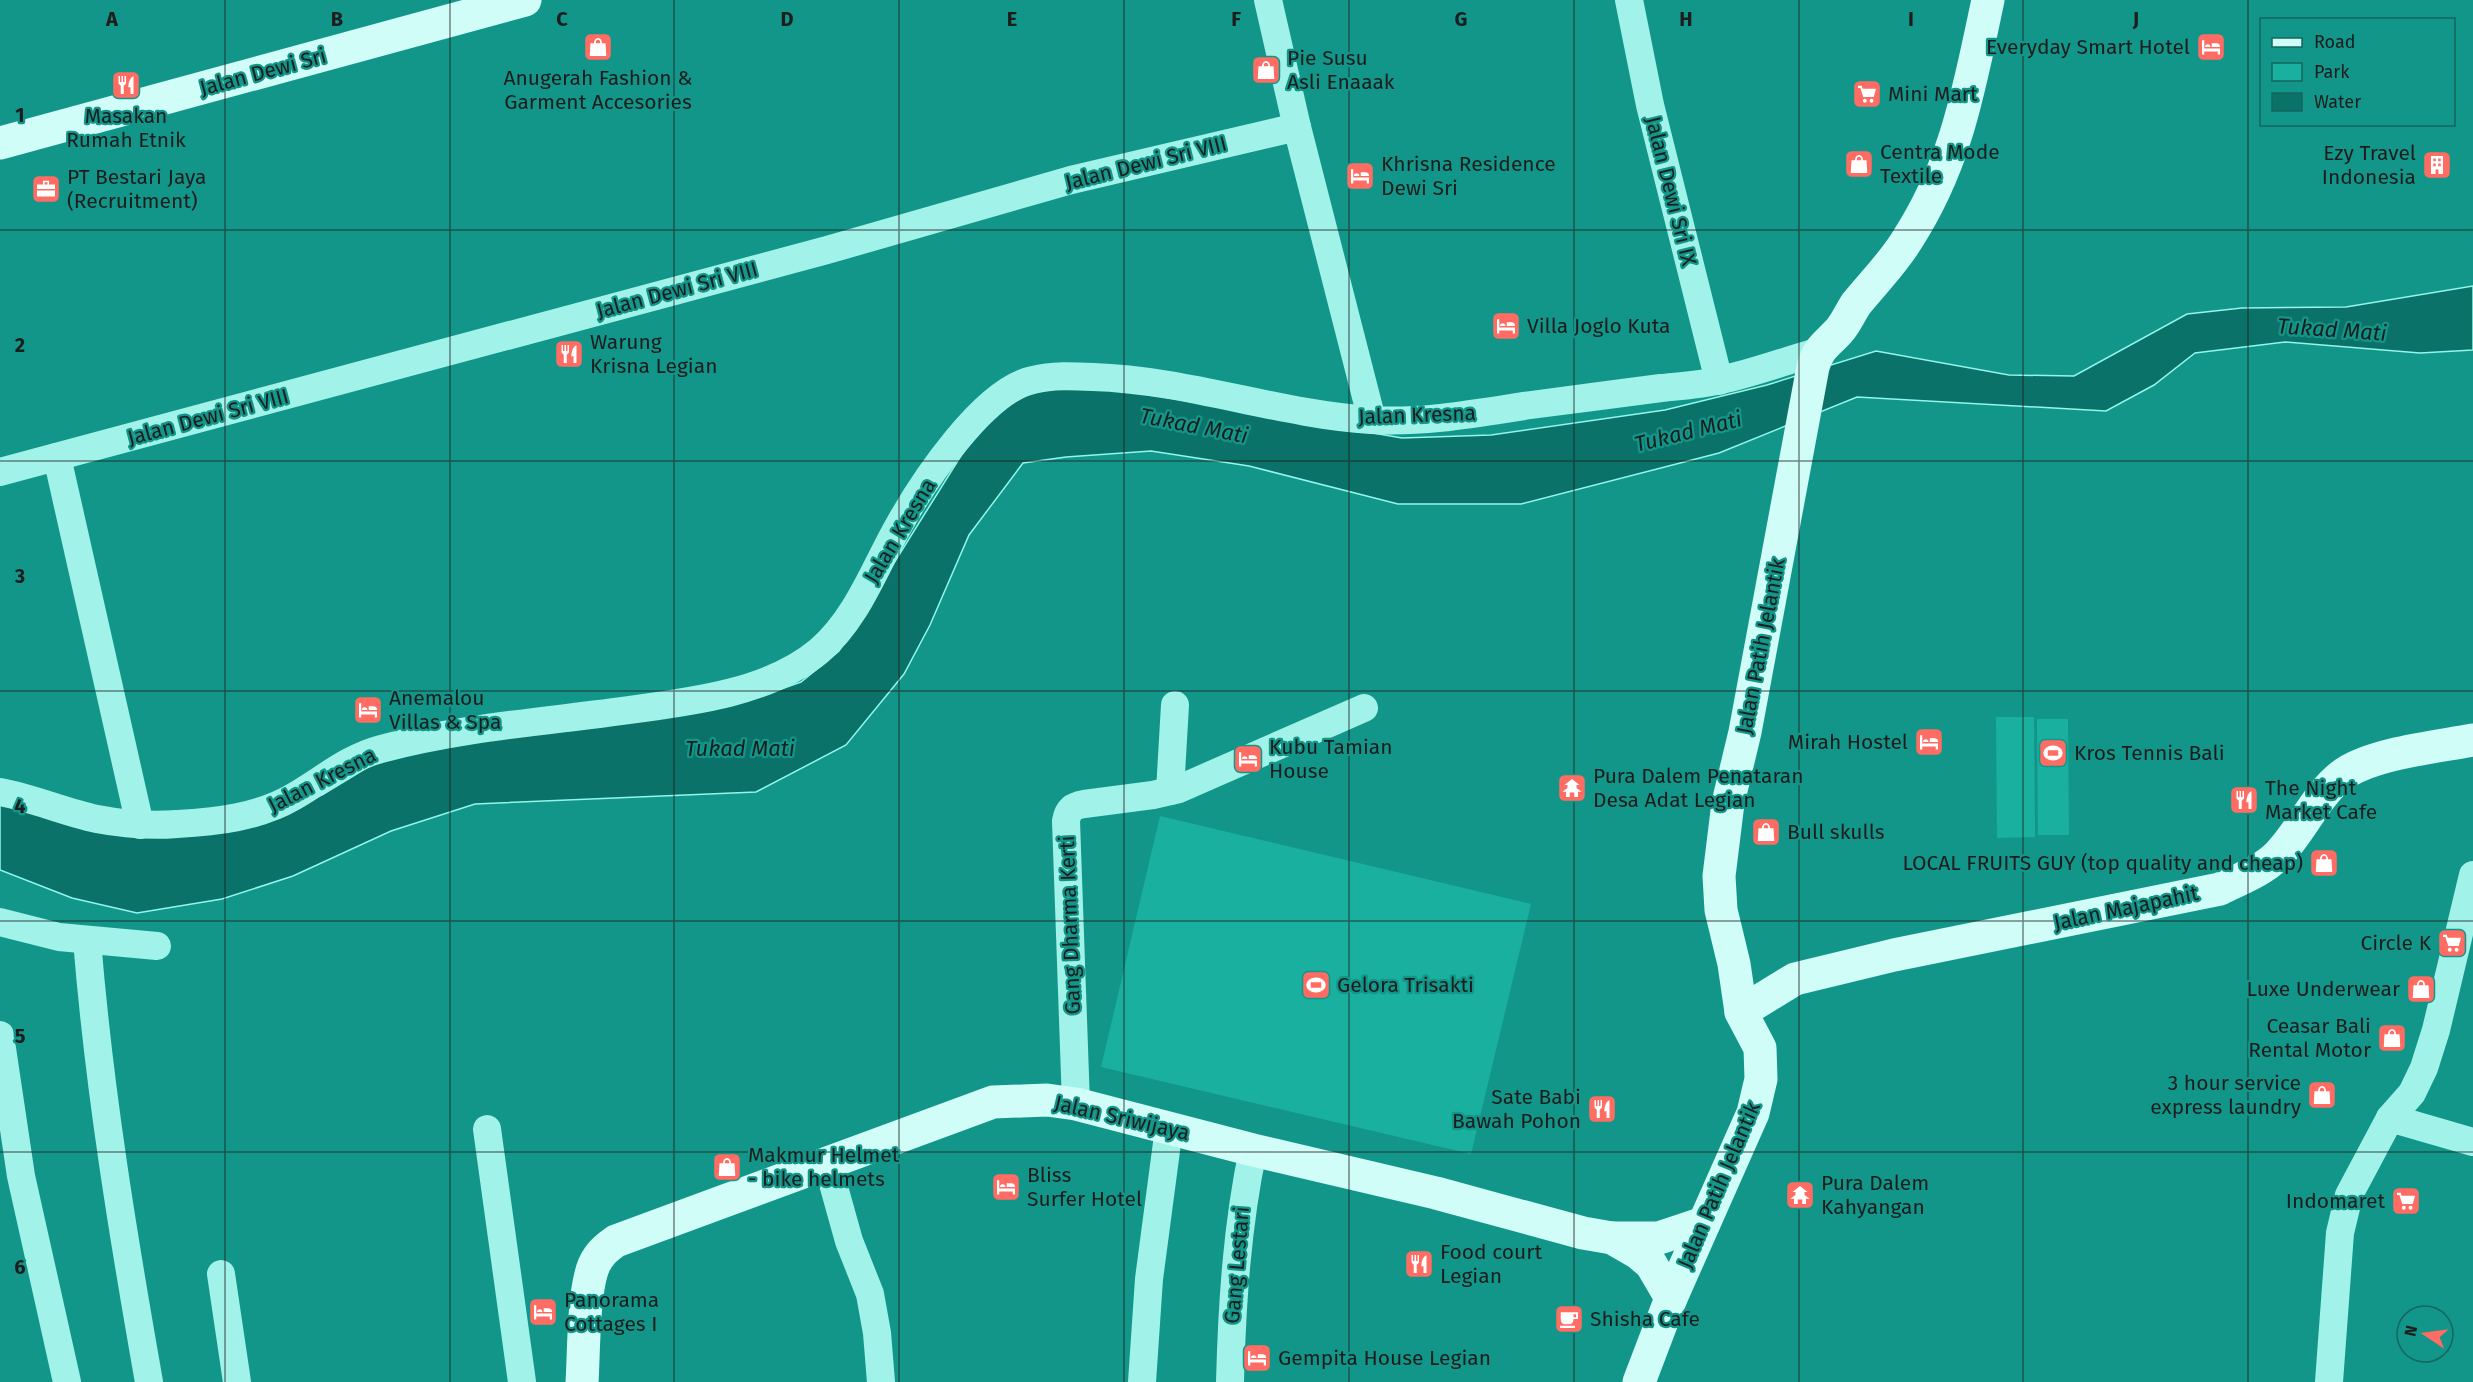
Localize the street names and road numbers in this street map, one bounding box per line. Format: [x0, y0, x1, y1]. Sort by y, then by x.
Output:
street label: Jalan Dewi Sri [197, 43, 329, 101]
street label: Jalan Dewi Sri IX [1640, 114, 1702, 269]
street label: Jalan Dewi Sri VIII [1062, 130, 1230, 196]
street label: Jalan Dewi Sri VIII [594, 256, 760, 324]
street label: Jalan Dewi Sri VIII [125, 383, 291, 451]
street label: Jalan Kresna [1358, 400, 1476, 430]
street label: Jalan Kresna [859, 474, 941, 588]
street label: Jalan Patih Jelantik [1731, 556, 1791, 736]
street label: Jalan Kresna [264, 742, 380, 818]
street label: Gang Dharma Kerti [1054, 835, 1086, 1015]
street label: Jalan Majapahit [2051, 880, 2201, 936]
street label: Jalan Sriwijaya [1052, 1090, 1192, 1146]
street label: Jalan Patih Jelantik [1672, 1097, 1766, 1272]
street label: Gang Lestari [1219, 1205, 1255, 1325]

